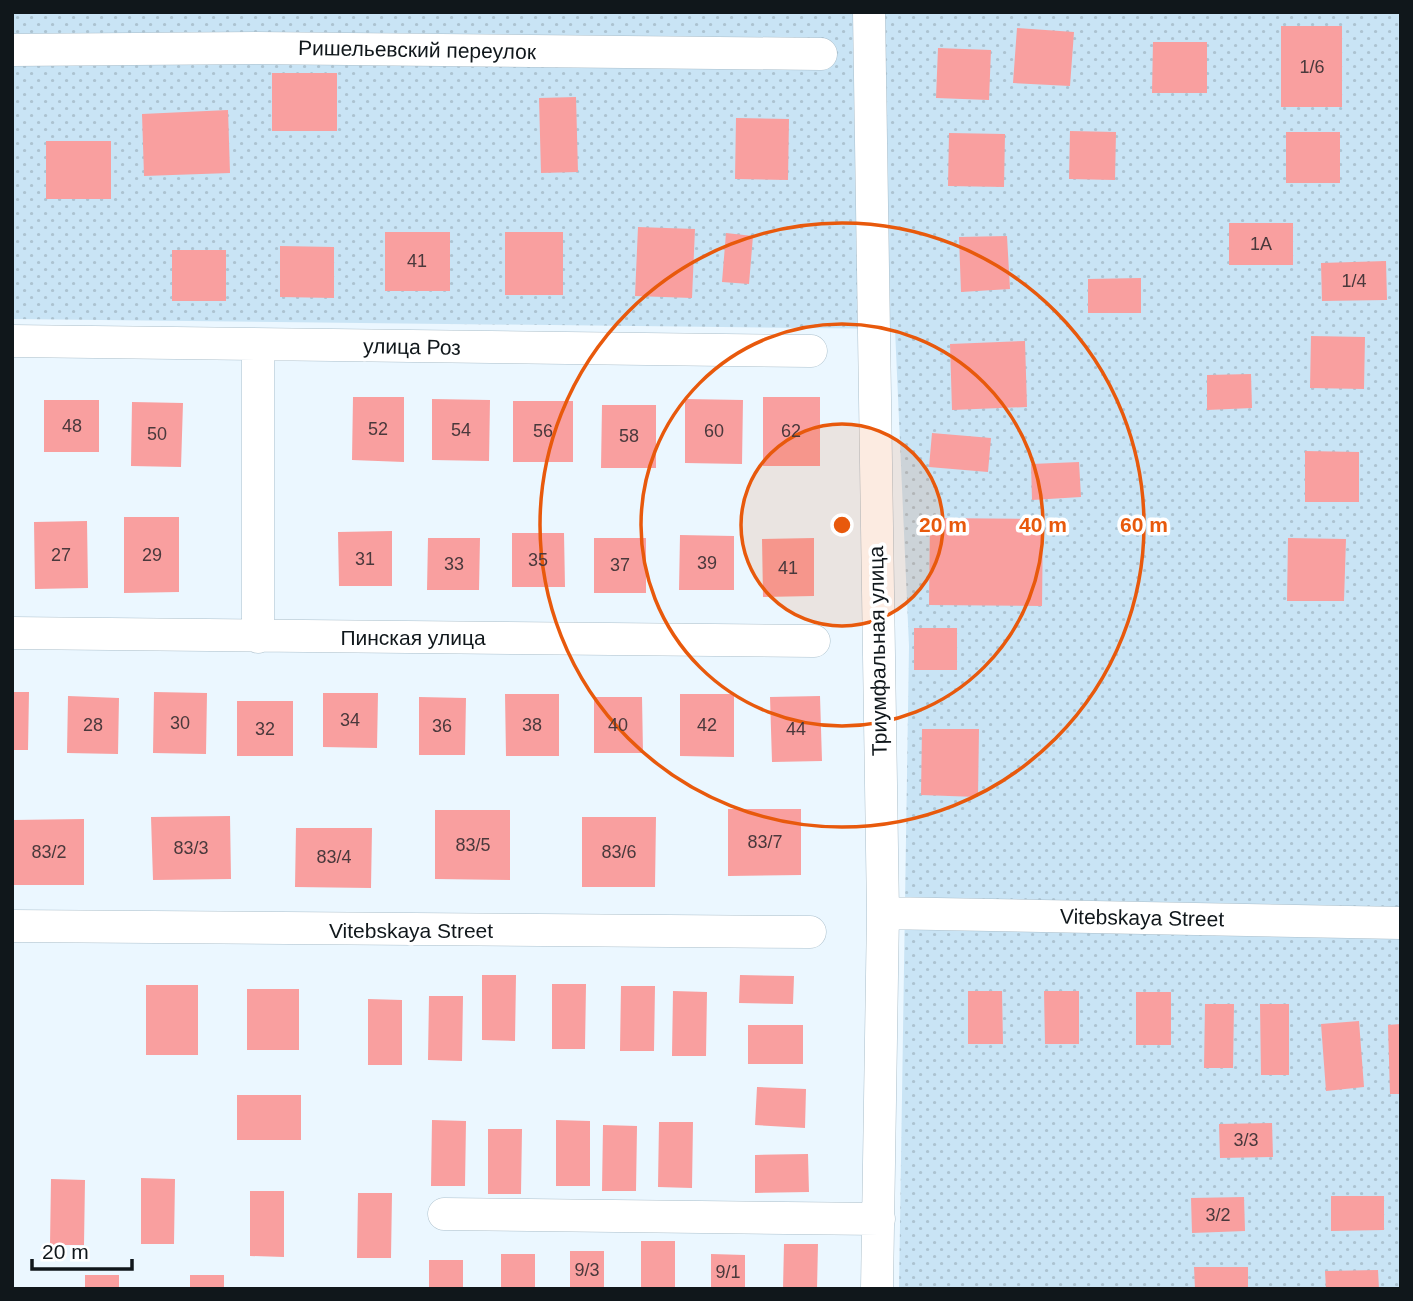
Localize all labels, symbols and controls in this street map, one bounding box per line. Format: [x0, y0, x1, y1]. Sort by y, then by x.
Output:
street label: Ришельевский переулок [298, 36, 537, 63]
house number: 1/6 [1299, 57, 1325, 77]
house number: 1А [1250, 234, 1272, 254]
house number: 41 [407, 251, 427, 271]
house number: 1/4 [1341, 271, 1367, 291]
street label: улица Роз [363, 334, 461, 359]
house number: 48 [62, 416, 82, 436]
house number: 52 [368, 419, 388, 439]
house number: 54 [451, 420, 471, 440]
house number: 56 [533, 421, 553, 441]
house number: 60 [704, 421, 724, 441]
house number: 62 [781, 421, 801, 441]
house number: 50 [147, 424, 167, 444]
house number: 58 [619, 426, 639, 446]
centre of rings [830, 513, 854, 537]
text: 20 m [919, 513, 967, 536]
text: 40 m [1019, 513, 1067, 536]
text: 60 m [1120, 513, 1168, 536]
house number: 27 [51, 545, 71, 565]
house number: 29 [142, 545, 162, 565]
street label: Триумфальная улица [864, 545, 891, 756]
house number: 31 [355, 549, 375, 569]
house number: 35 [528, 550, 548, 570]
house number: 39 [697, 553, 717, 573]
house number: 33 [444, 554, 464, 574]
house number: 37 [610, 555, 630, 575]
house number: 41 [778, 558, 798, 578]
street label: Пинская улица [340, 626, 486, 649]
house number: 34 [340, 710, 360, 730]
house number: 30 [170, 713, 190, 733]
house number: 28 [83, 715, 103, 735]
house number: 38 [522, 715, 542, 735]
house number: 40 [608, 715, 628, 735]
house number: 42 [697, 715, 717, 735]
house number: 36 [432, 716, 452, 736]
house number: 32 [255, 719, 275, 739]
house number: 44 [786, 719, 806, 739]
house number: 83/7 [747, 832, 783, 852]
house number: 83/5 [455, 835, 491, 855]
house number: 83/3 [173, 838, 209, 858]
house number: 83/2 [31, 842, 67, 862]
house number: 83/6 [601, 842, 637, 862]
house number: 83/4 [316, 847, 352, 867]
street label: Vitebskaya Street [1060, 905, 1224, 930]
street label: Vitebskaya Street [329, 919, 493, 942]
house number: 3/3 [1233, 1130, 1259, 1150]
house number: 3/2 [1205, 1205, 1231, 1225]
scale bar [32, 1228, 131, 1272]
text: 20 m [42, 1240, 89, 1263]
house number: 9/3 [574, 1260, 600, 1280]
house number: 9/1 [715, 1262, 741, 1282]

